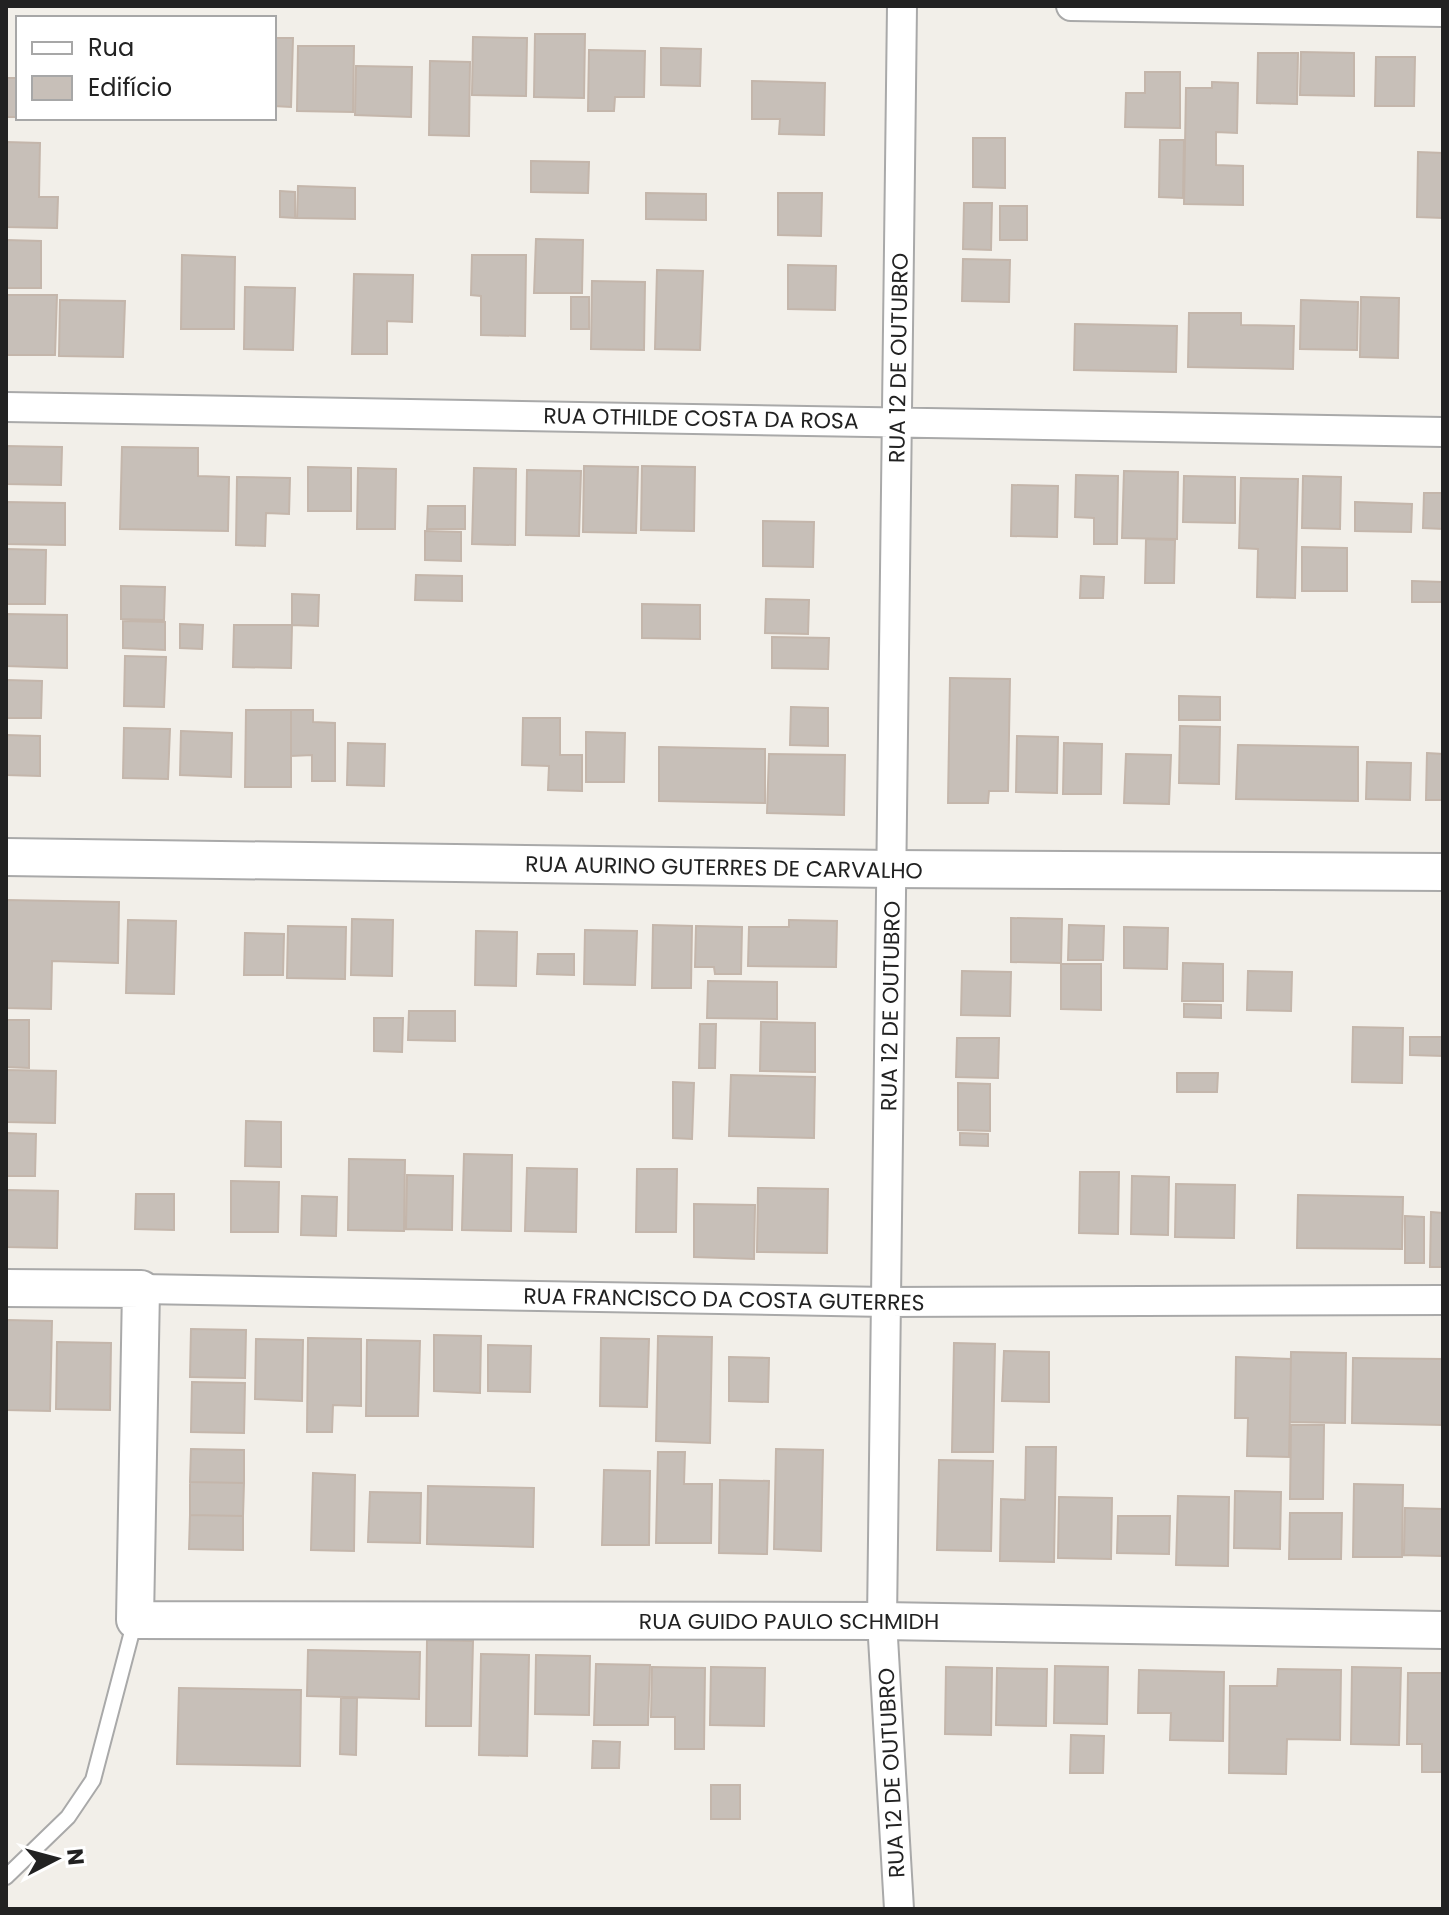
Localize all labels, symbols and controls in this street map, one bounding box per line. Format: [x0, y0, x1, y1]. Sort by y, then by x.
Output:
legend [16, 16, 276, 120]
text: Rua [88, 31, 134, 64]
text: Edifício [88, 71, 172, 104]
street label: RUA 12 DE OUTUBRO [881, 253, 916, 463]
street label: RUA OTHILDE COSTA DA ROSA [543, 400, 859, 437]
street label: RUA AURINO GUTERRES DE CARVALHO [525, 849, 923, 886]
street label: RUA 12 DE OUTUBRO [873, 901, 908, 1111]
street label: RUA FRANCISCO DA COSTA GUTERRES [523, 1281, 925, 1318]
street label: RUA GUIDO PAULO SCHMIDH [639, 1606, 939, 1637]
street label: RUA 12 DE OUTUBRO [871, 1667, 912, 1879]
north arrow [16, 1819, 96, 1899]
text: N [59, 1847, 92, 1867]

